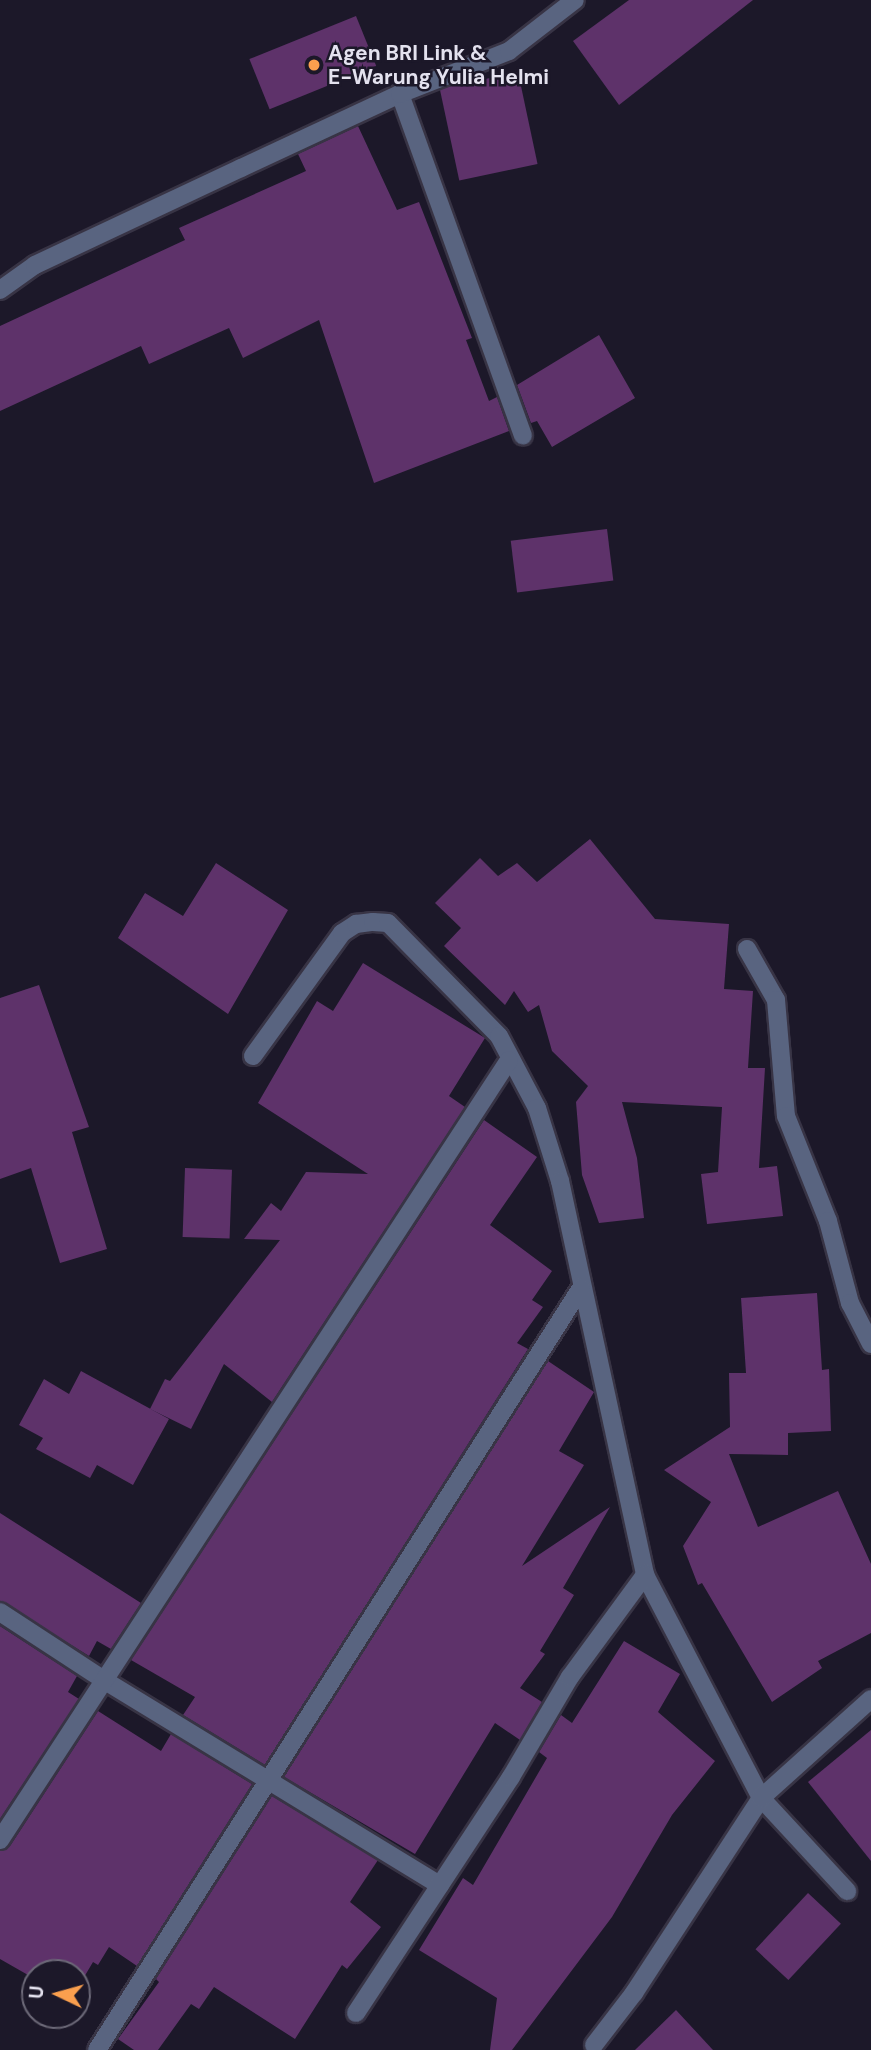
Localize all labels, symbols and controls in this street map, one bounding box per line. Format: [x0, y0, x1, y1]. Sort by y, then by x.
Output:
place label: Agen BRI Link & E-Warung Yulia Helmi [328, 40, 549, 90]
marker: Agen BRI Link & E-Warung Yulia Helmi [306, 57, 322, 73]
north arrow [21, 1959, 91, 2029]
text: U [24, 1985, 50, 2000]

